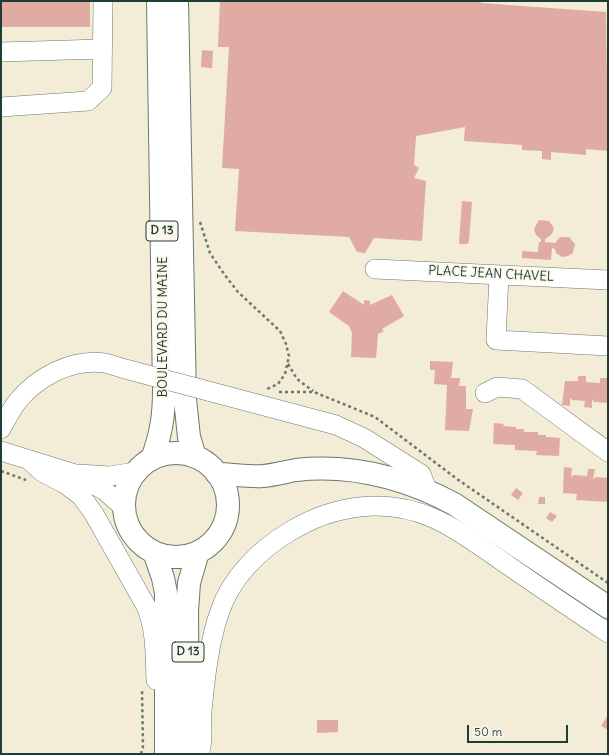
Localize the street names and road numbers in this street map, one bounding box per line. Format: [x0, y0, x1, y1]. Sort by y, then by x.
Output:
road number: D 13 [146, 221, 178, 241]
street label: BOULEVARD DU MAINE [155, 256, 171, 398]
street label: PLACE JEAN CHAVEL [428, 263, 554, 285]
road number: D 13 [172, 642, 204, 662]

